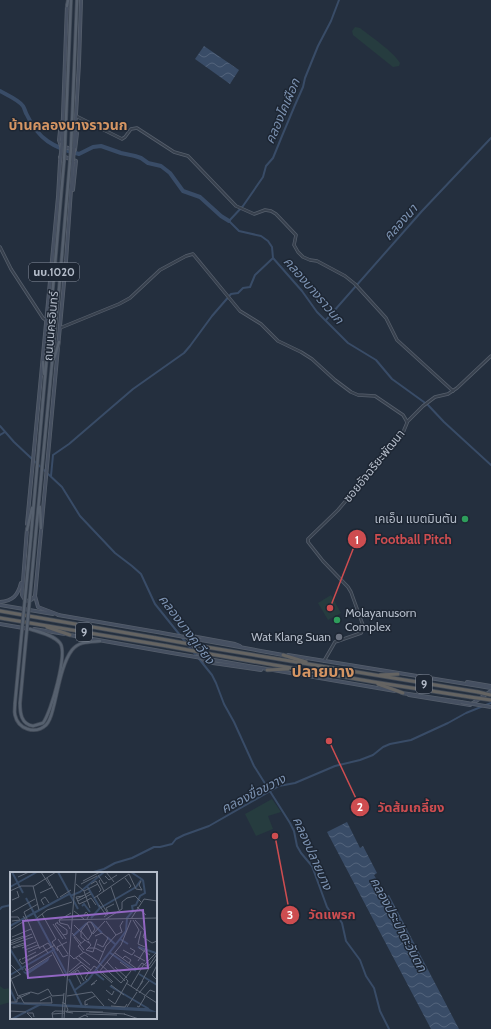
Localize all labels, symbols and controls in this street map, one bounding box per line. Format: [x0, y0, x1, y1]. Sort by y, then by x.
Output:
water label: คลองโคเผือก [261, 75, 303, 146]
district label: บ้านคลองบางราวนก [8, 116, 128, 134]
water label: คลองนา [380, 200, 421, 243]
water label: คลองบางราวนก [280, 253, 348, 328]
road number: นบ.1020 [29, 263, 79, 281]
street label: ถนนนครอินทร์ [40, 290, 61, 361]
street label: ซอยอัจฉริยะพัฒนา [340, 426, 408, 505]
place label: เคเอ็น แบตมินตัน [375, 511, 457, 526]
marker: เคเอ็น แบตมินตัน [460, 514, 470, 524]
callout: Football Pitch [347, 527, 460, 552]
text: Football Pitch [374, 531, 452, 547]
text: 1 [355, 532, 359, 547]
water label: คลองบางคูเวียง [155, 591, 219, 668]
place label: Molayanusorn Complex [345, 605, 417, 634]
marker: Molayanusorn Complex [332, 615, 342, 625]
road number: 9 [76, 623, 92, 641]
place label: Wat Klang Suan [251, 629, 331, 644]
marker: Wat Klang Suan [334, 632, 344, 642]
district label: ปลายบาง [292, 662, 354, 681]
road number: 9 [416, 675, 432, 693]
water label: คลองขื่อขวาง [218, 769, 289, 816]
callout: วัดส้มเกลี้ยง [350, 795, 453, 820]
text: วัดส้มเกลี้ยง [378, 798, 445, 815]
text: 2 [357, 799, 363, 814]
water label: คลองปลายบาง [290, 814, 337, 893]
inset map [10, 872, 157, 1019]
water label: คลองประปาตะวันตก [367, 874, 431, 975]
callout: วัดแพรก [280, 902, 364, 927]
text: วัดแพรก [308, 906, 356, 922]
text: 3 [287, 907, 293, 922]

